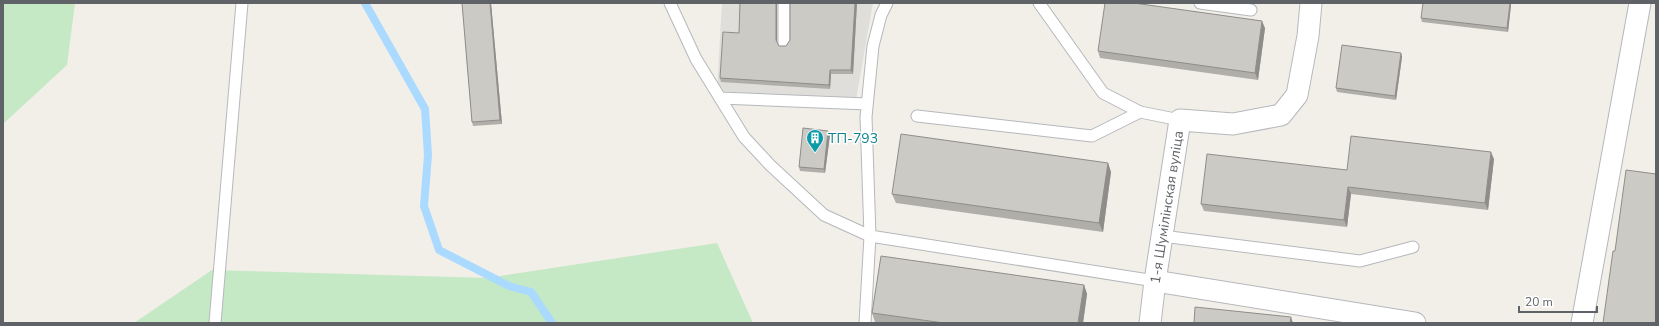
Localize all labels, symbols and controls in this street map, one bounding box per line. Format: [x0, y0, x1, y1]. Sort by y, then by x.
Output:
building icon: ТП-793 [805, 128, 825, 153]
place label: ТП-793 [828, 129, 878, 148]
street label: 1-я Шумілінская вуліца [1145, 129, 1188, 285]
scale bar [1519, 288, 1597, 314]
text: 20 m [1525, 294, 1553, 310]

